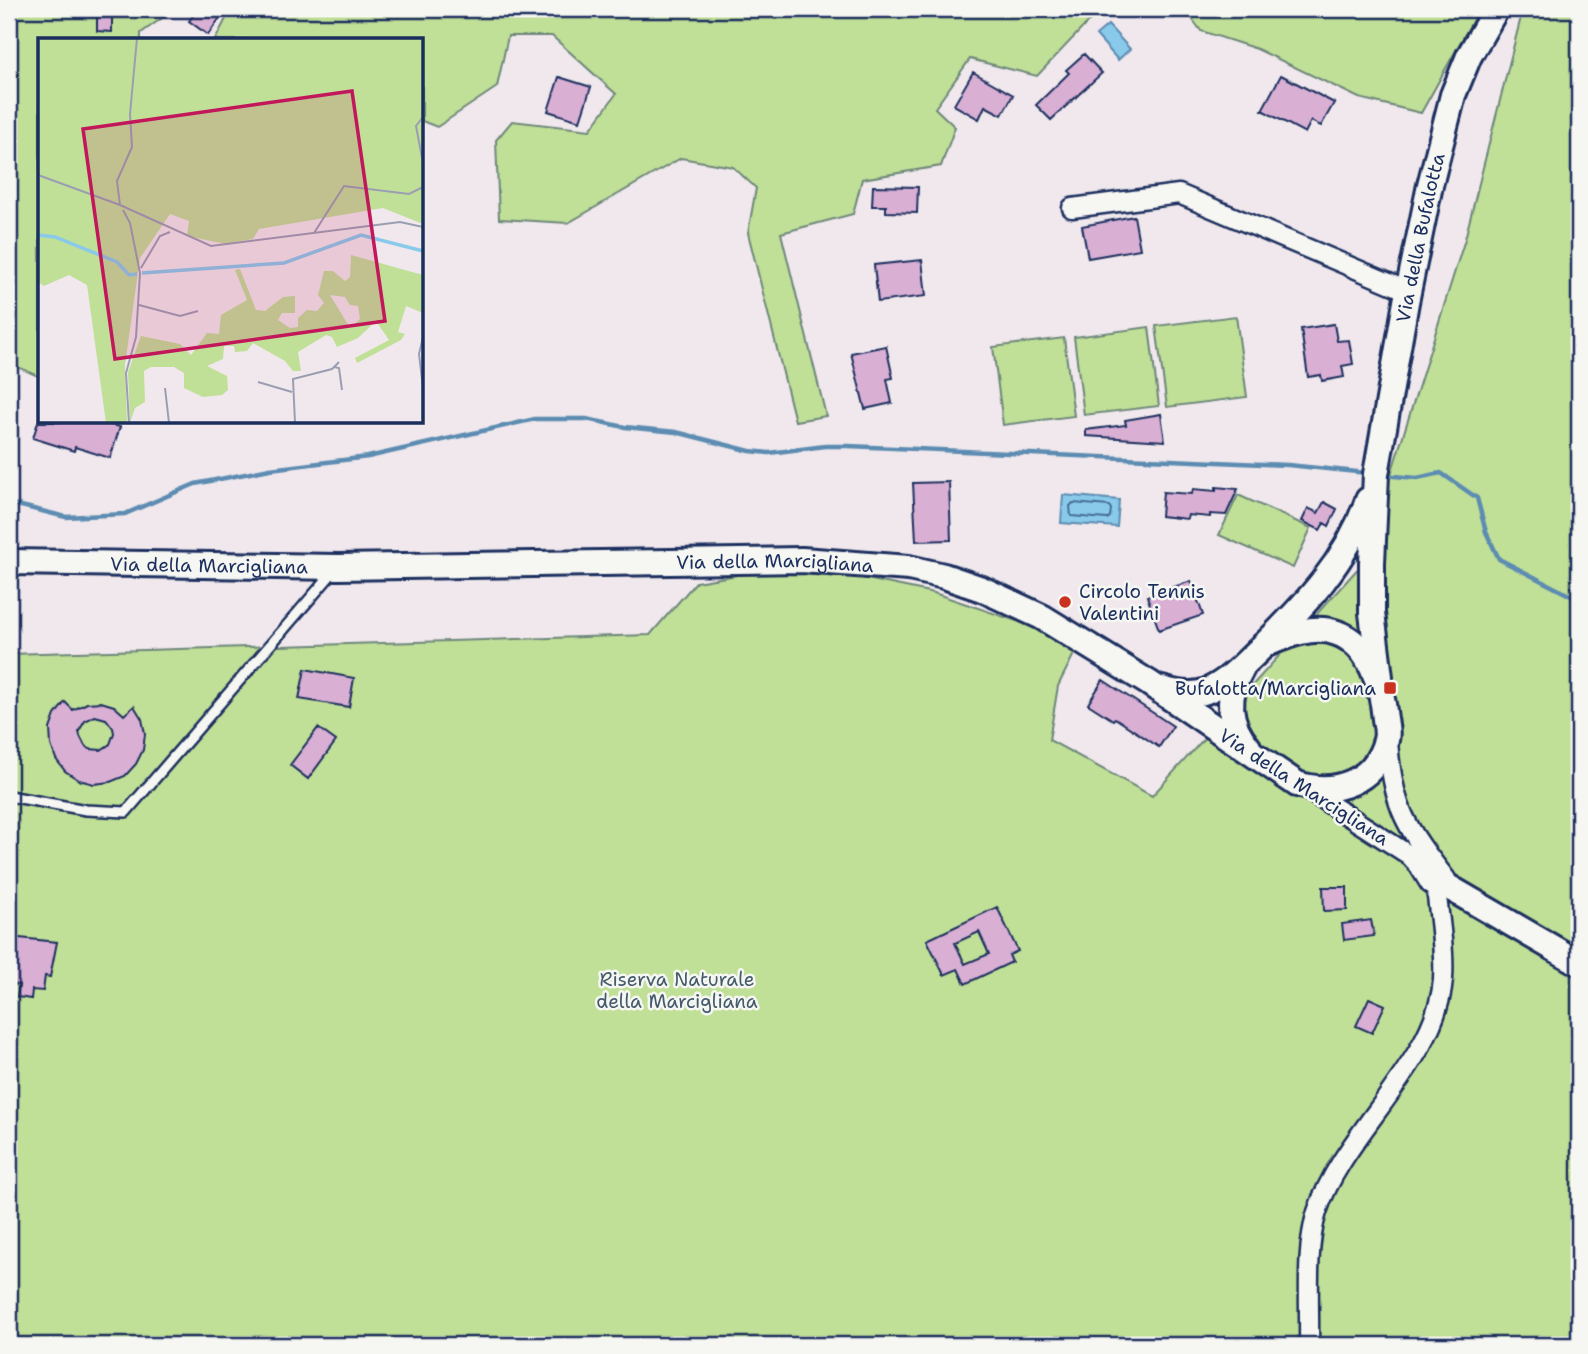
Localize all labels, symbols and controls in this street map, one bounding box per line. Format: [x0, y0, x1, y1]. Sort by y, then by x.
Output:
inset map [38, 38, 424, 424]
street label: Via della Bufalotta [1390, 150, 1450, 324]
street label: Via della Marcigliana [676, 547, 875, 578]
street label: Via della Marcigliana [110, 551, 308, 579]
place label: Circolo Tennis Valentini [1079, 579, 1205, 626]
marker: Circolo Tennis Valentini [1057, 594, 1073, 610]
place label: Bufalotta/Marcigliana [1175, 676, 1376, 701]
marker: Bufalotta/Marcigliana [1382, 680, 1398, 696]
street label: Via della Marcigliana [1214, 723, 1394, 851]
park label: Riserva Naturale della Marcigliana [596, 967, 758, 1014]

